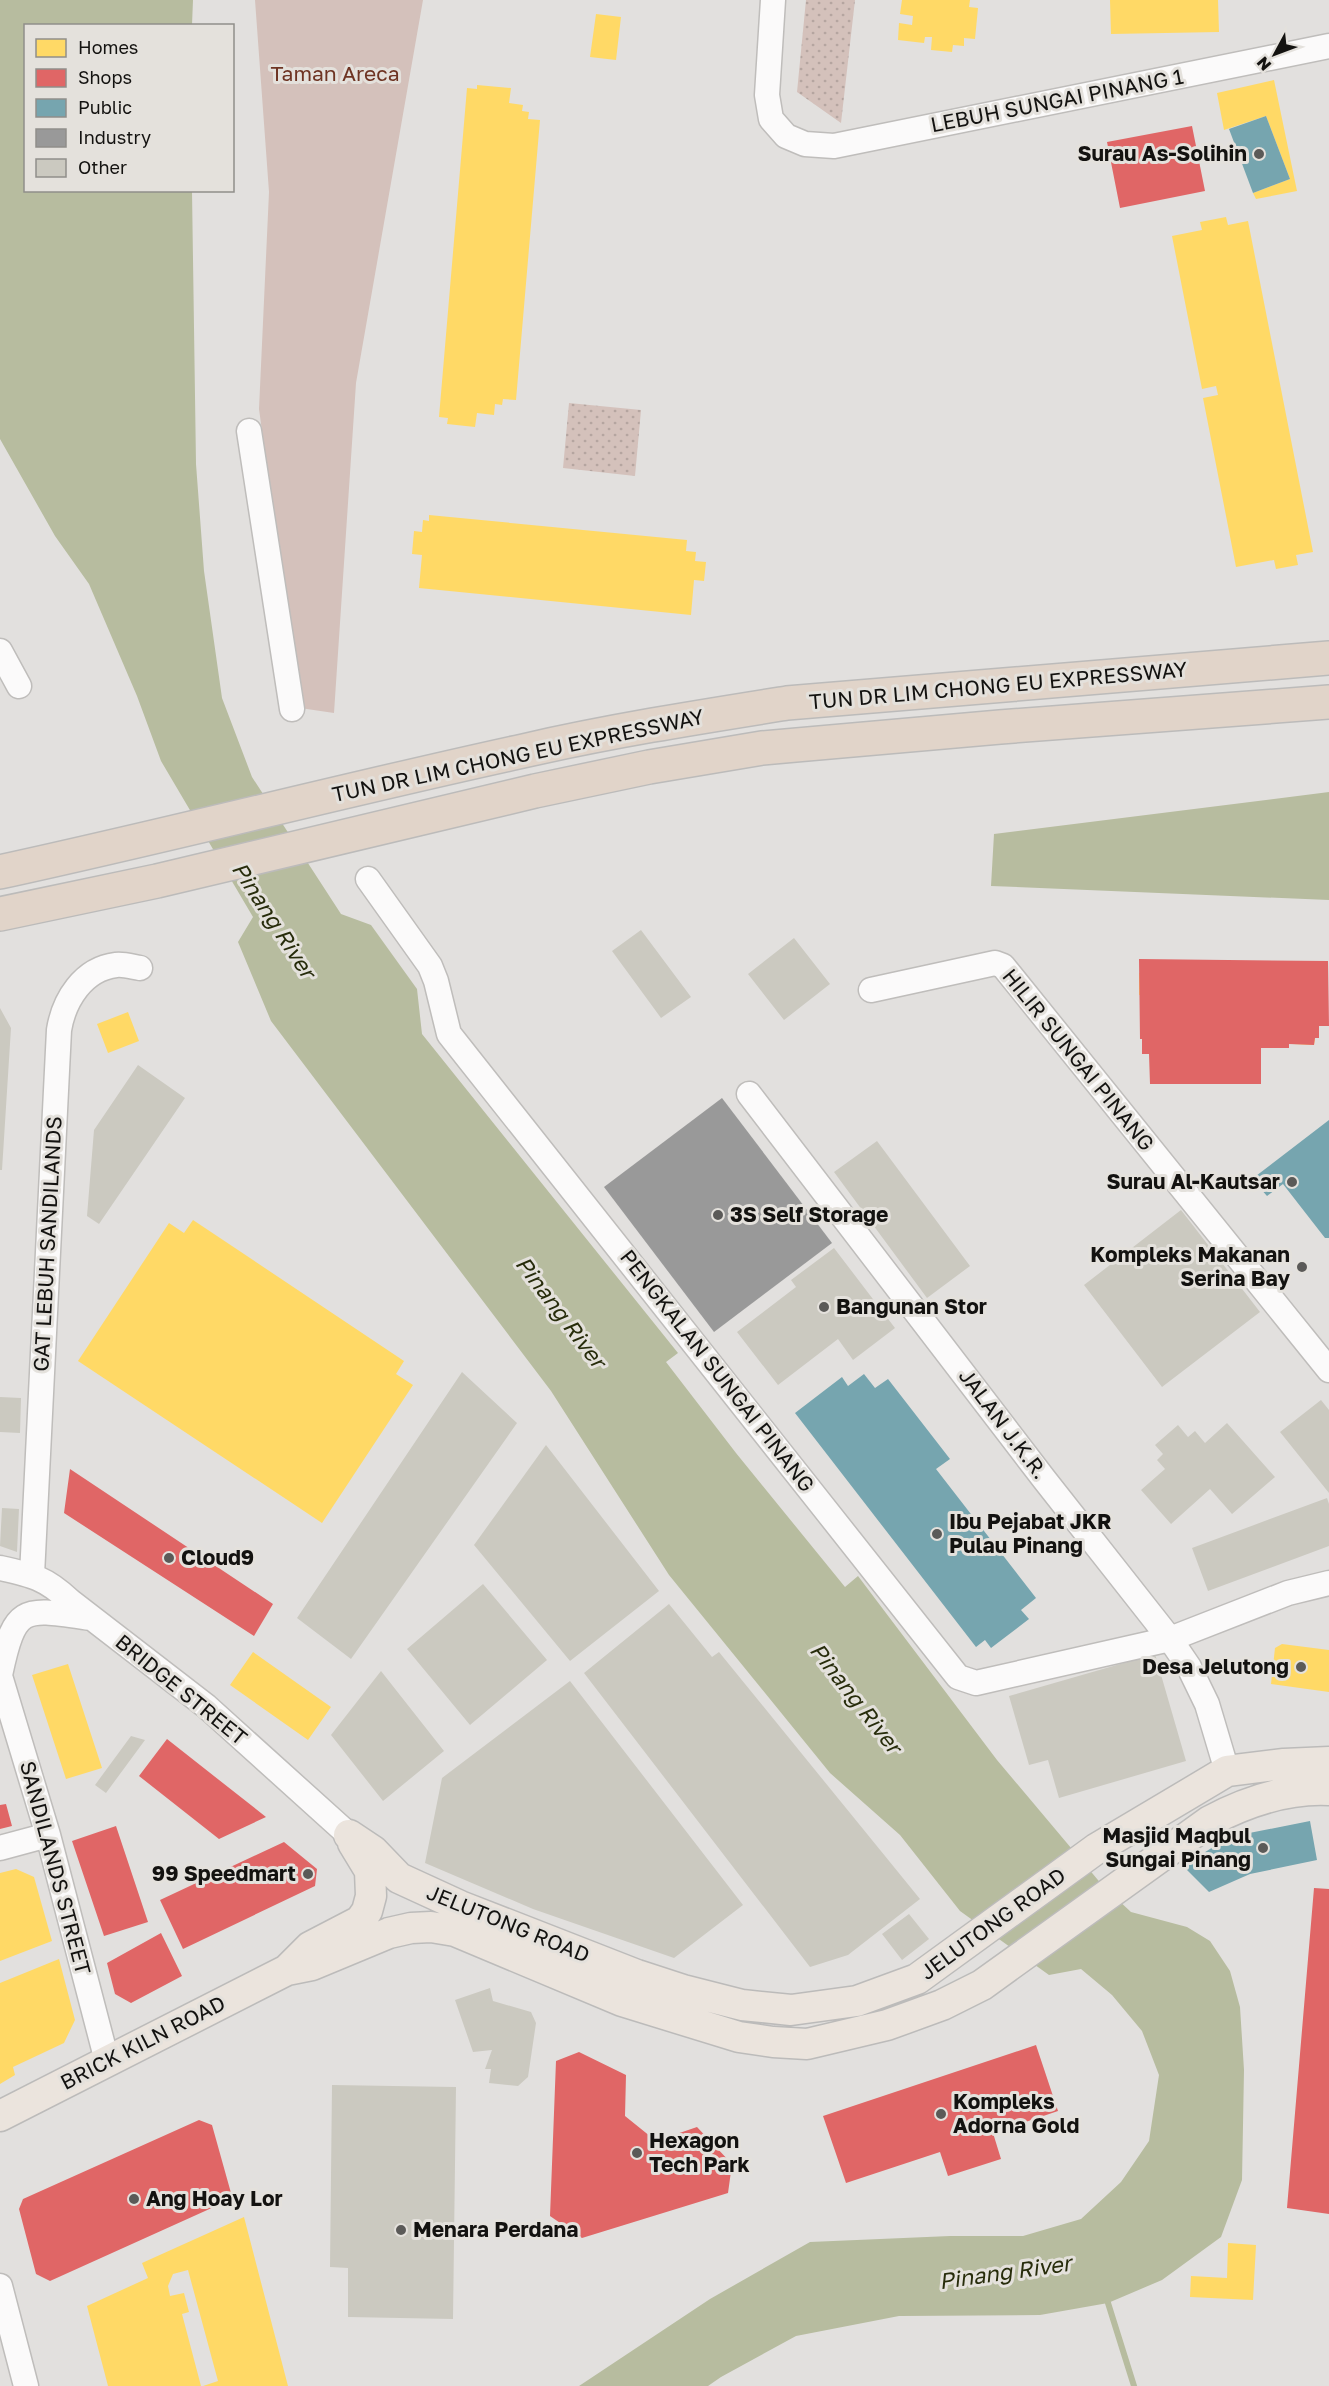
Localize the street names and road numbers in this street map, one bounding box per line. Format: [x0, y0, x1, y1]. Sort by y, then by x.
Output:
street label: LEBUH SUNGAI PINANG 1 [928, 63, 1185, 137]
street label: TUN DR LIM CHONG EU EXPRESSWAY [808, 655, 1189, 714]
street label: TUN DR LIM CHONG EU EXPRESSWAY [330, 703, 707, 807]
street label: HILIR SUNGAI PINANG [997, 963, 1160, 1156]
street label: GAT LEBUH SANDILANDS [27, 1116, 67, 1372]
street label: PENGKALAN SUNGAI PINANG [615, 1244, 820, 1497]
street label: JALAN J.K.R. [954, 1363, 1054, 1484]
street label: BRIDGE STREET [111, 1628, 253, 1750]
street label: SANDILANDS STREET [15, 1758, 97, 1977]
street label: JELUTONG ROAD [915, 1862, 1070, 1985]
street label: JELUTONG ROAD [423, 1879, 594, 1968]
street label: BRICK KILN ROAD [56, 1989, 229, 2095]

